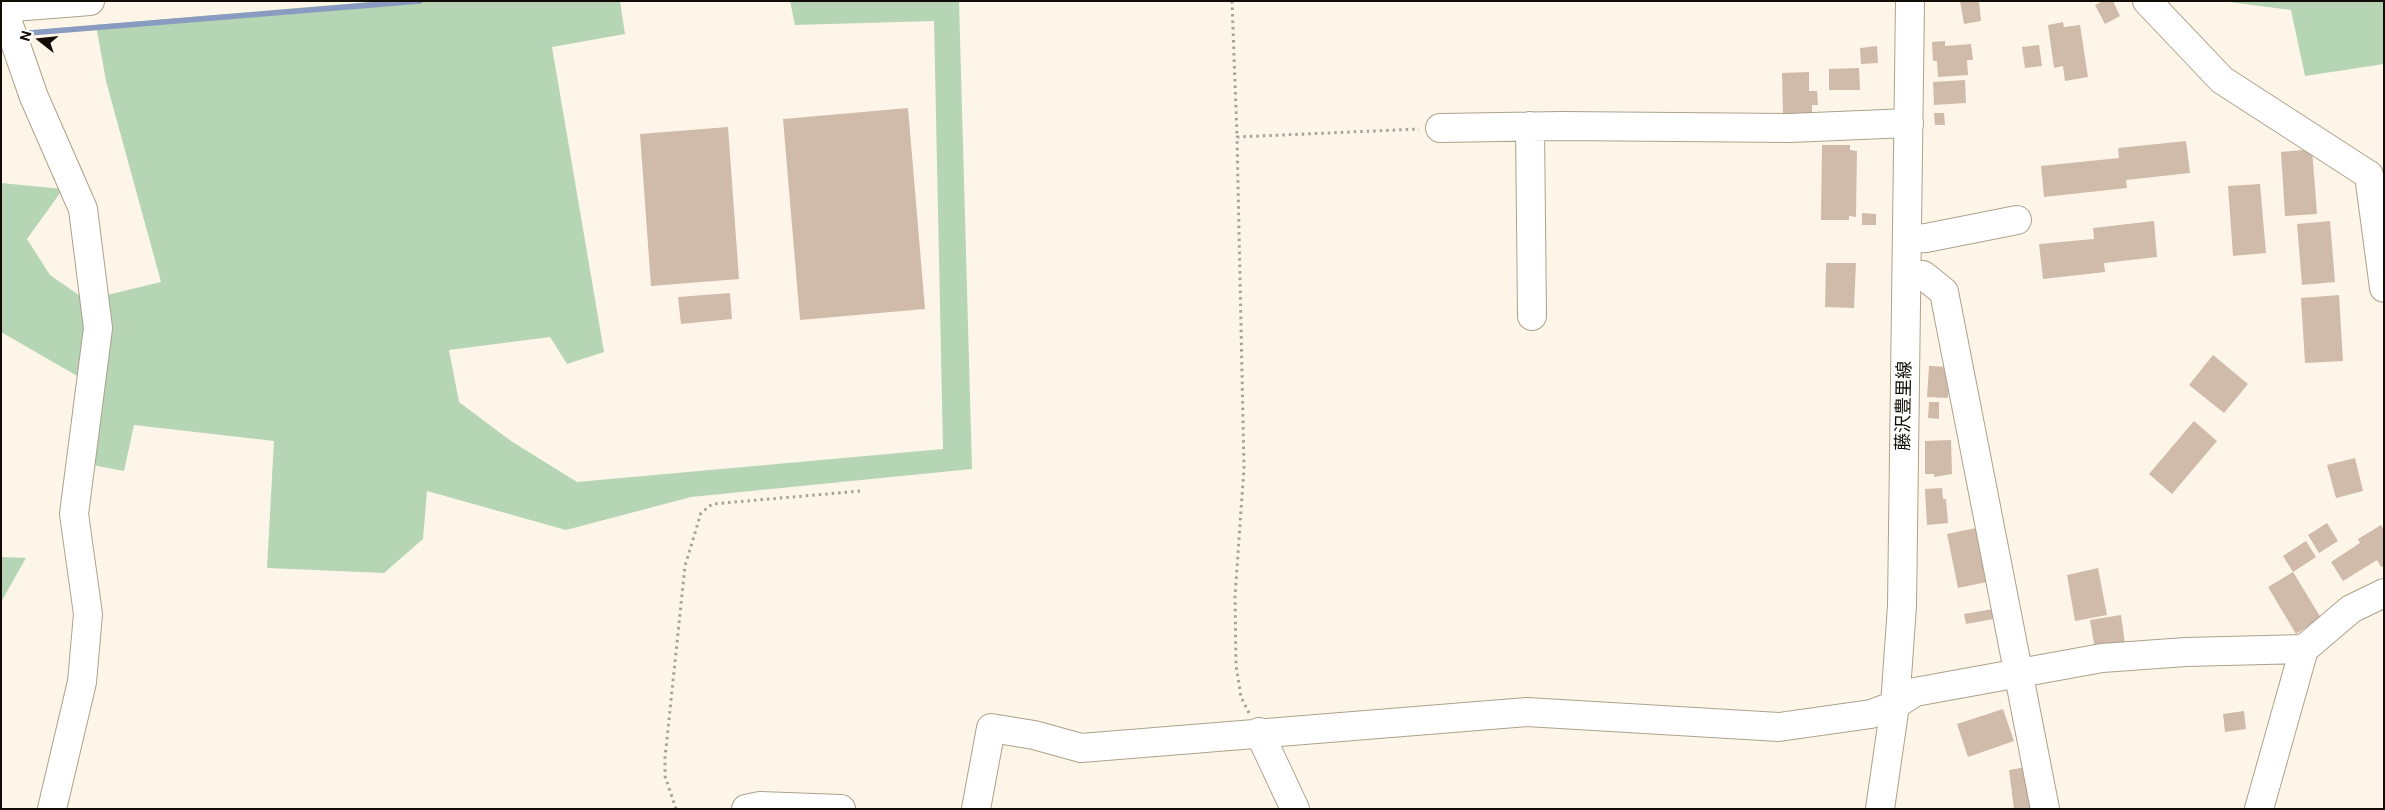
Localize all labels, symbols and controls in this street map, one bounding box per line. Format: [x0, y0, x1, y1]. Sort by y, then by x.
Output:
north arrow [15, 15, 65, 65]
text: N [17, 29, 35, 43]
street label: 藤沢豊里線 [1893, 361, 1917, 451]

